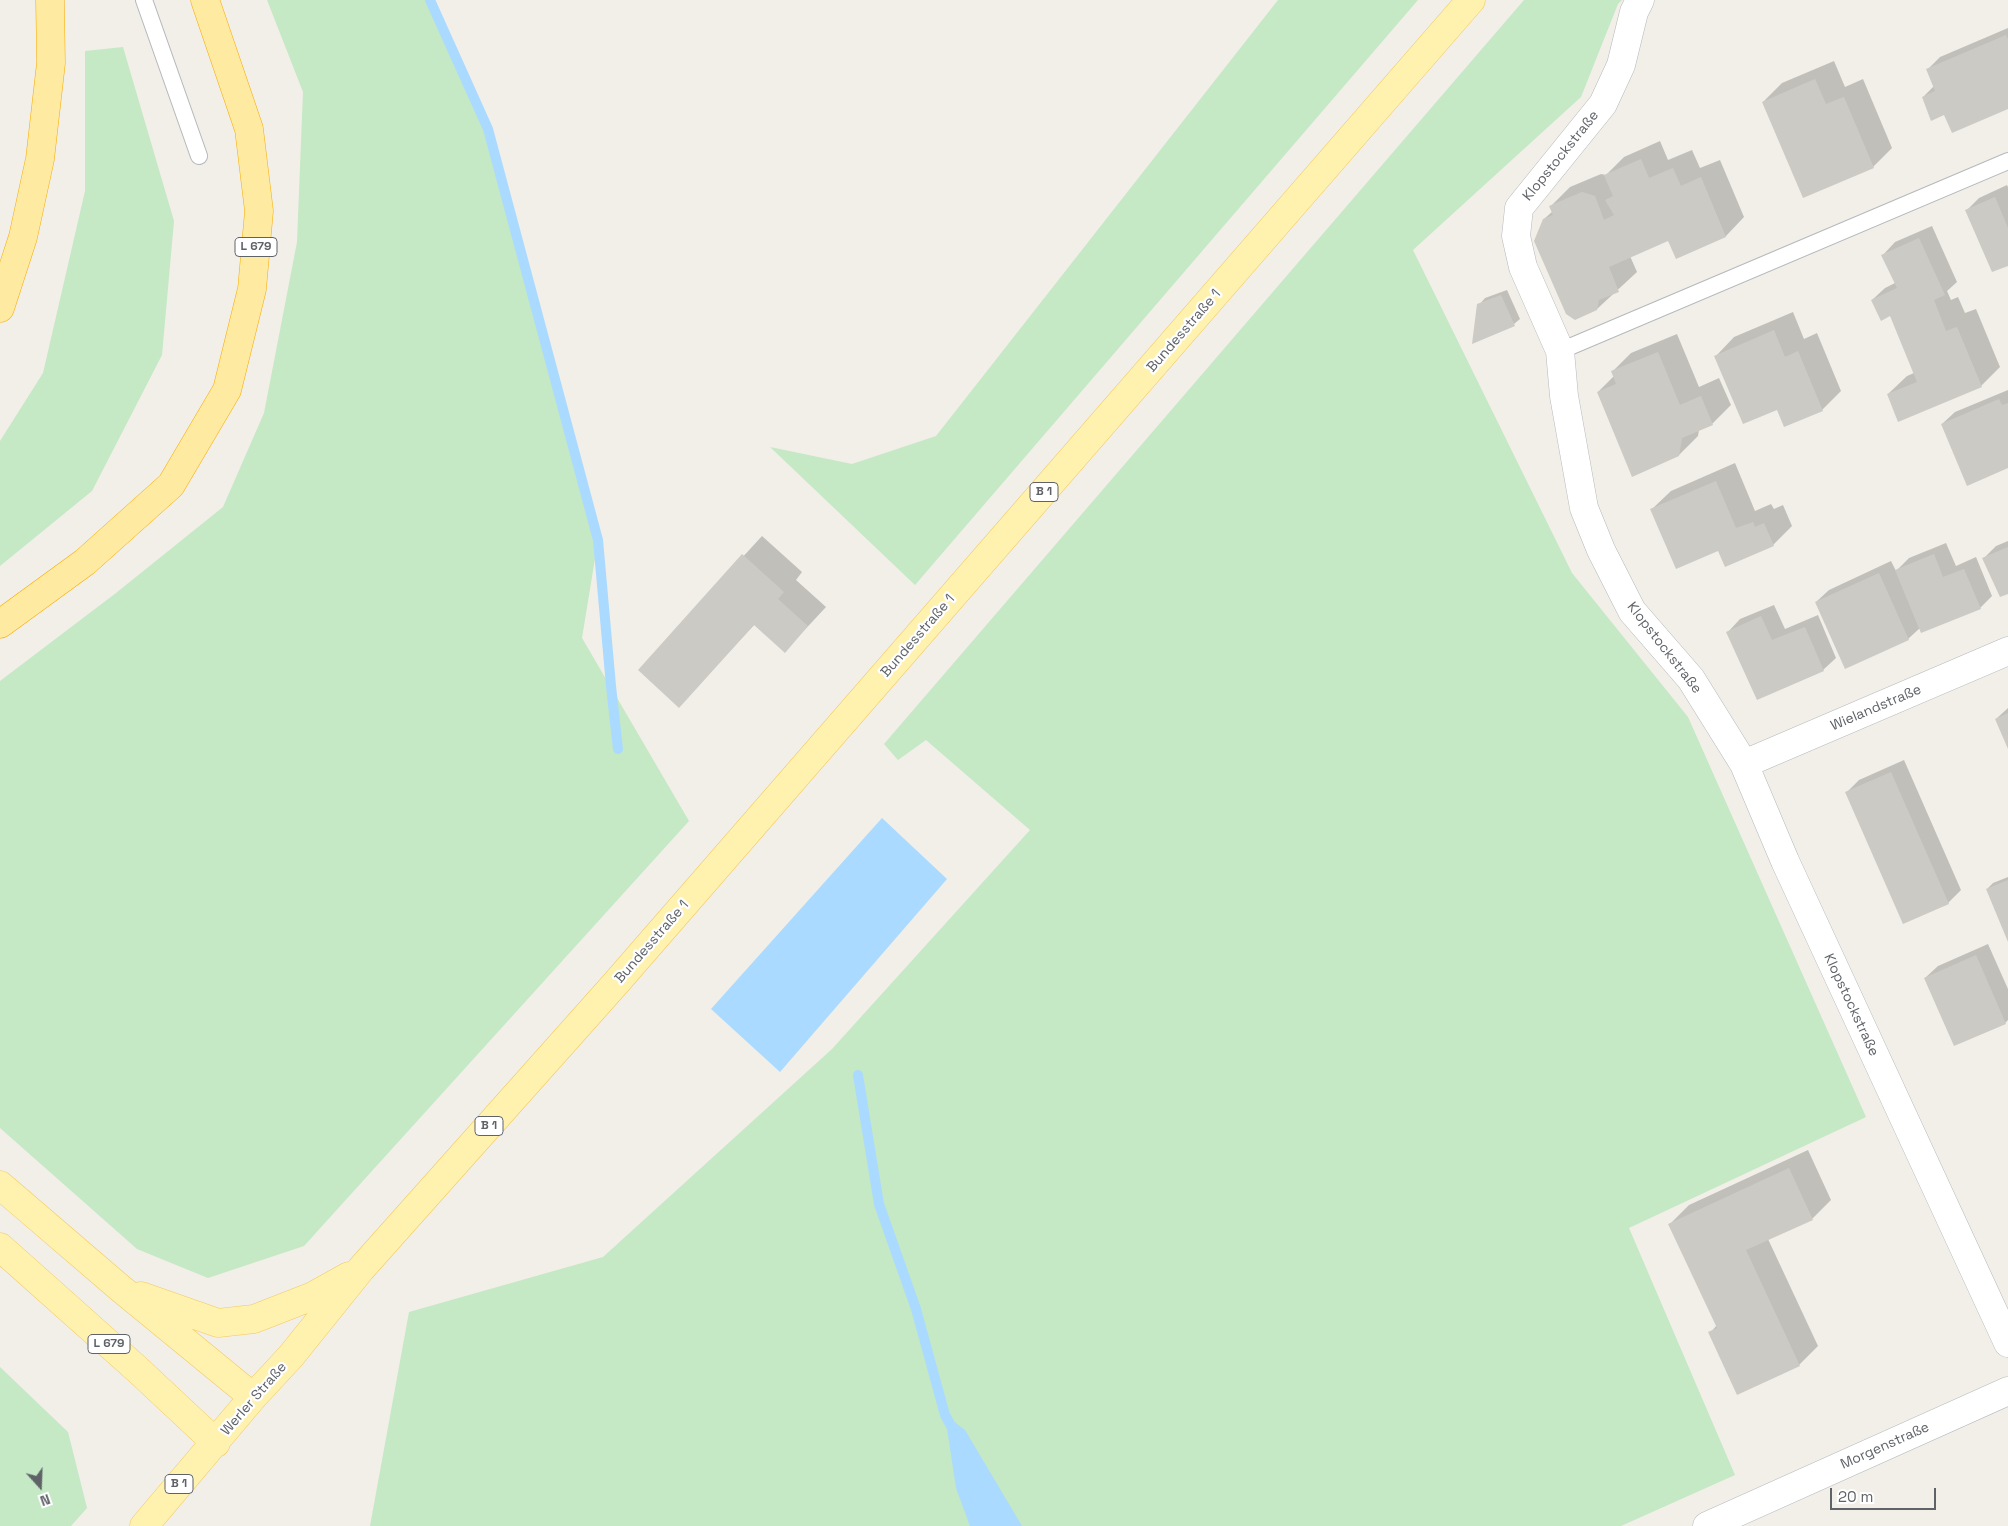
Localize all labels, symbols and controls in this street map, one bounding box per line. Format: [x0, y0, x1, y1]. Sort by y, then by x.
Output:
street label: Klopstockstraße [1519, 107, 1603, 205]
road number: L 679 [235, 238, 277, 256]
street label: Bundesstraße 1 [1143, 286, 1225, 376]
road number: B 1 [1030, 482, 1058, 502]
street label: Bundesstraße 1 [877, 591, 959, 681]
street label: Klopstockstraße [1623, 599, 1705, 697]
street label: Wielandstraße [1828, 681, 1924, 735]
street label: Bundesstraße 1 [611, 897, 693, 987]
street label: Klopstockstraße [1820, 951, 1882, 1059]
road number: B 1 [475, 1116, 503, 1136]
road number: L 679 [88, 1335, 130, 1354]
street label: Werler Straße [218, 1359, 290, 1439]
street label: Morgenstraße [1838, 1419, 1932, 1473]
north arrow [15, 1461, 65, 1511]
road number: B 1 [165, 1475, 193, 1494]
scale bar [1833, 1478, 1939, 1510]
text: 20 m [1838, 1487, 1873, 1506]
text: N [38, 1490, 53, 1510]

